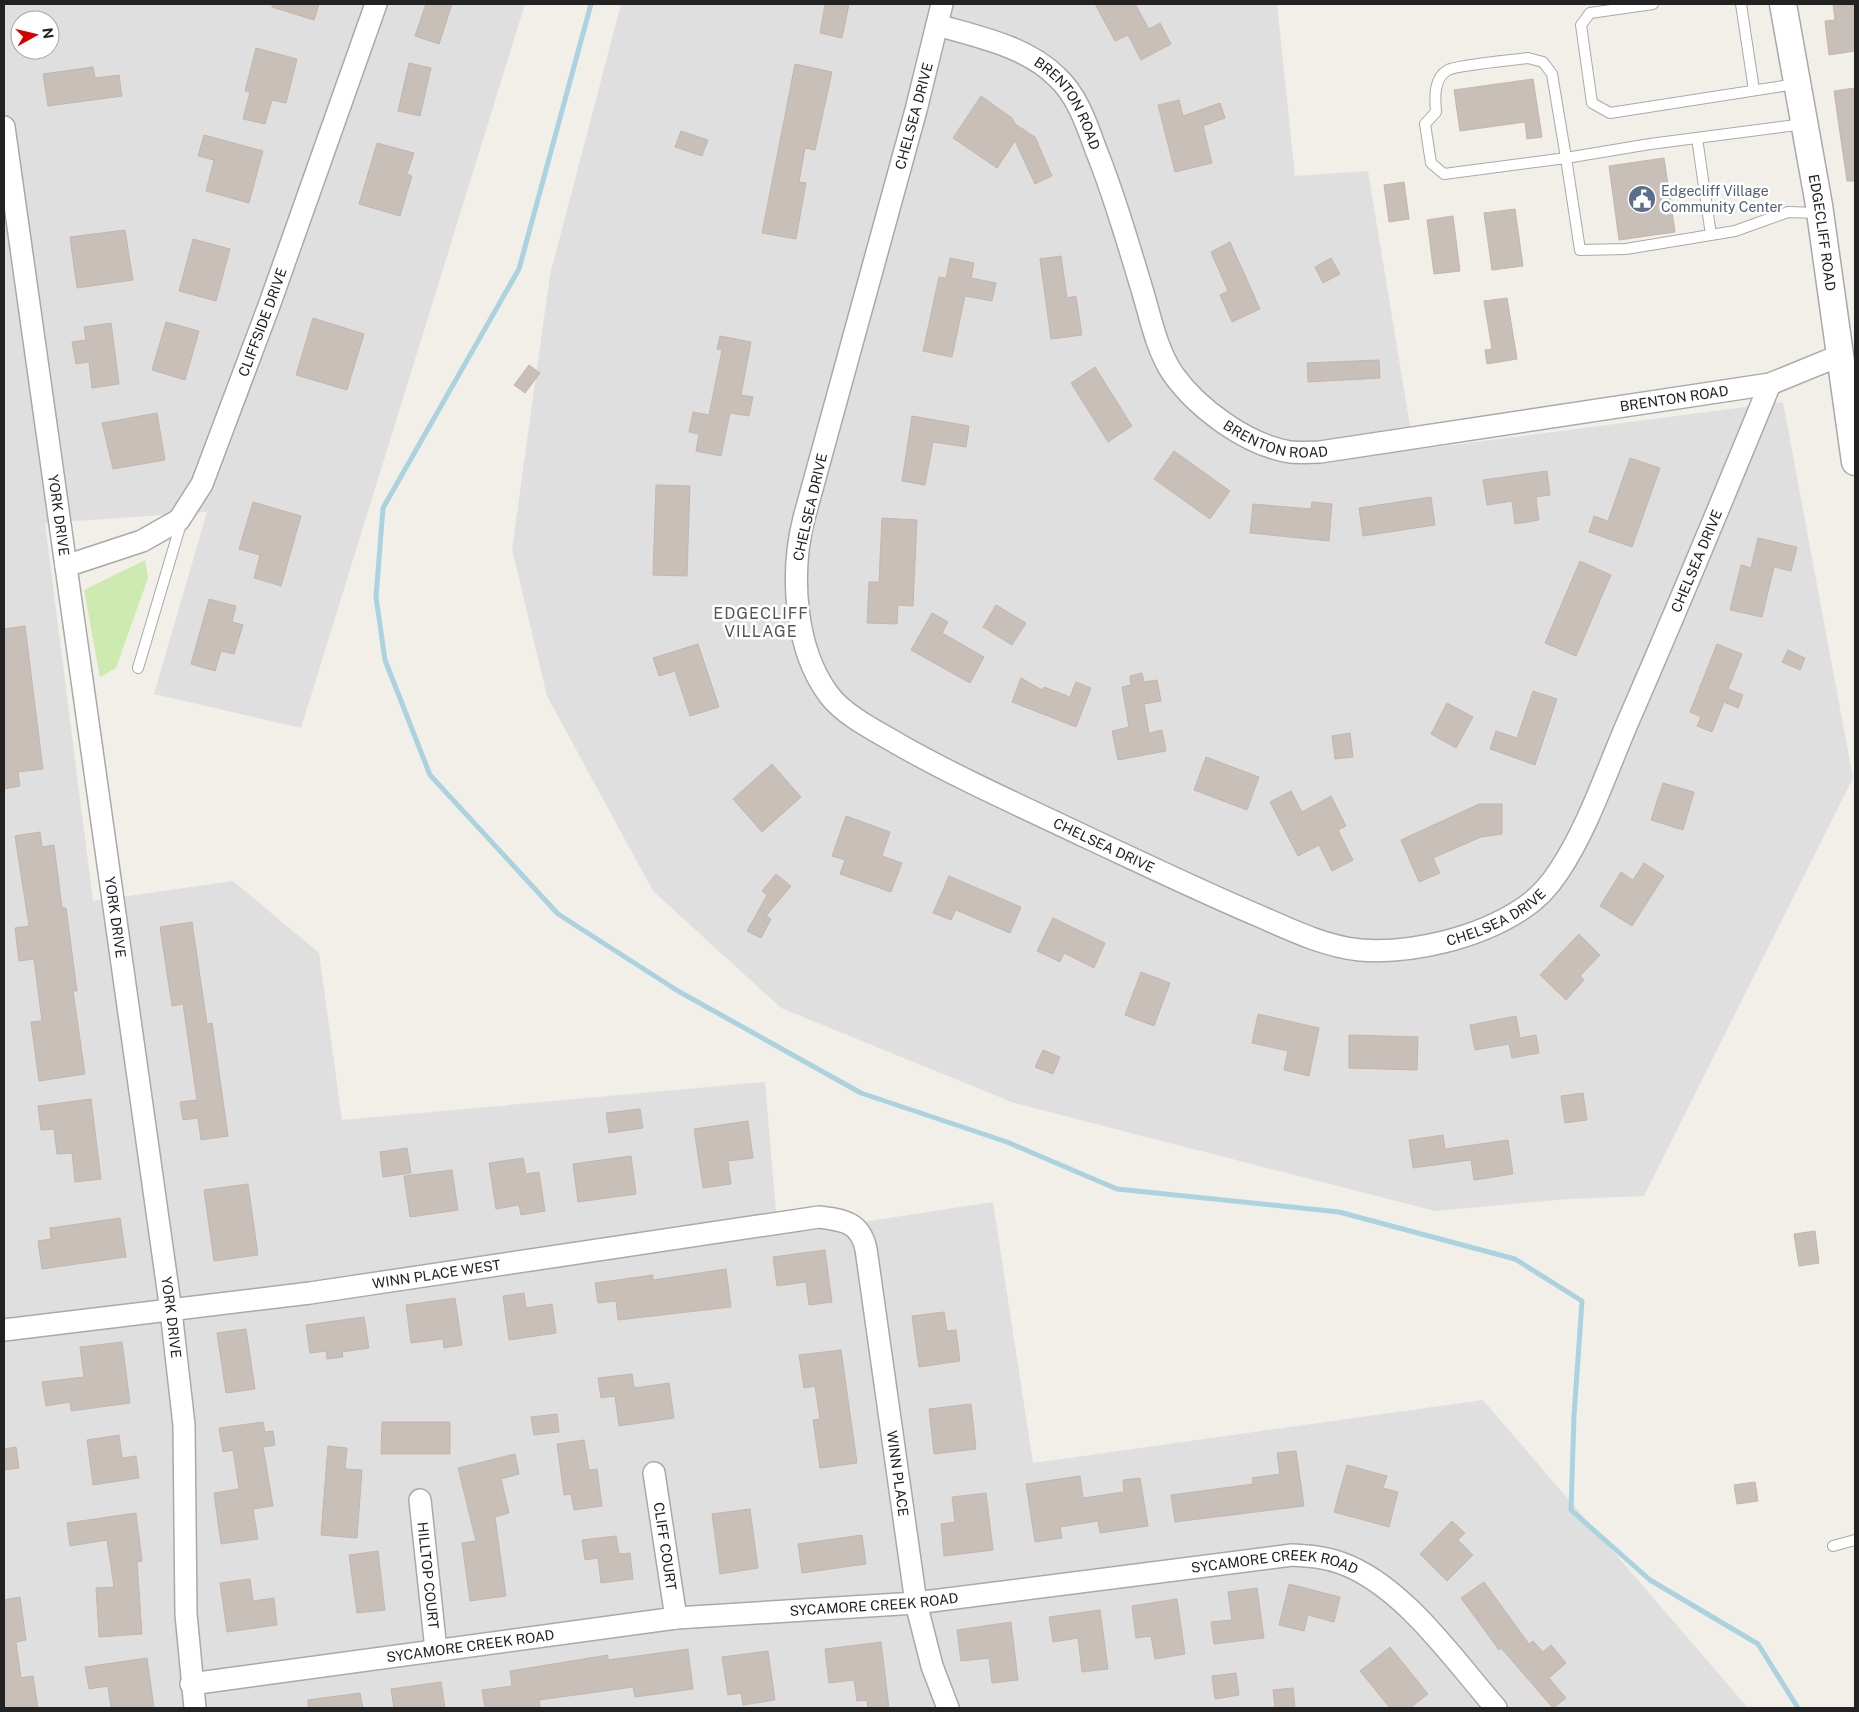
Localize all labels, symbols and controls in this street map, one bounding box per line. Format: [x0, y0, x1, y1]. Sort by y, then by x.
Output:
north arrow [10, 10, 60, 60]
text: N [39, 27, 57, 40]
street label: BRENTON ROAD [1031, 54, 1103, 152]
street label: CHELSEA DRIVE [892, 61, 936, 171]
street label: EDGECLIFF ROAD [1806, 173, 1839, 292]
place label: Edgecliff Village Community Center [1661, 183, 1783, 215]
public building icon: Edgecliff Village Community Center [1627, 184, 1657, 214]
street label: CLIFFSIDE DRIVE [235, 266, 290, 379]
street label: BRENTON ROAD [1619, 382, 1730, 415]
street label: BRENTON ROAD [1220, 417, 1329, 461]
street label: CHELSEA DRIVE [790, 452, 830, 562]
street label: YORK DRIVE [45, 473, 72, 557]
street label: CHELSEA DRIVE [1668, 507, 1725, 615]
district label: EDGECLIFF VILLAGE [713, 604, 809, 641]
street label: CHELSEA DRIVE [1051, 815, 1157, 876]
street label: YORK DRIVE [102, 875, 129, 959]
street label: CHELSEA DRIVE [1445, 885, 1549, 949]
street label: WINN PLACE WEST [371, 1257, 502, 1292]
street label: YORK DRIVE [158, 1275, 184, 1359]
street label: WINN PLACE [884, 1429, 912, 1518]
street label: CLIFF COURT [651, 1501, 680, 1591]
street label: HILLTOP COURT [414, 1521, 442, 1630]
street label: SYCAMORE CREEK ROAD [1190, 1547, 1361, 1577]
street label: SYCAMORE CREEK ROAD [789, 1590, 959, 1619]
street label: SYCAMORE CREEK ROAD [385, 1627, 555, 1665]

